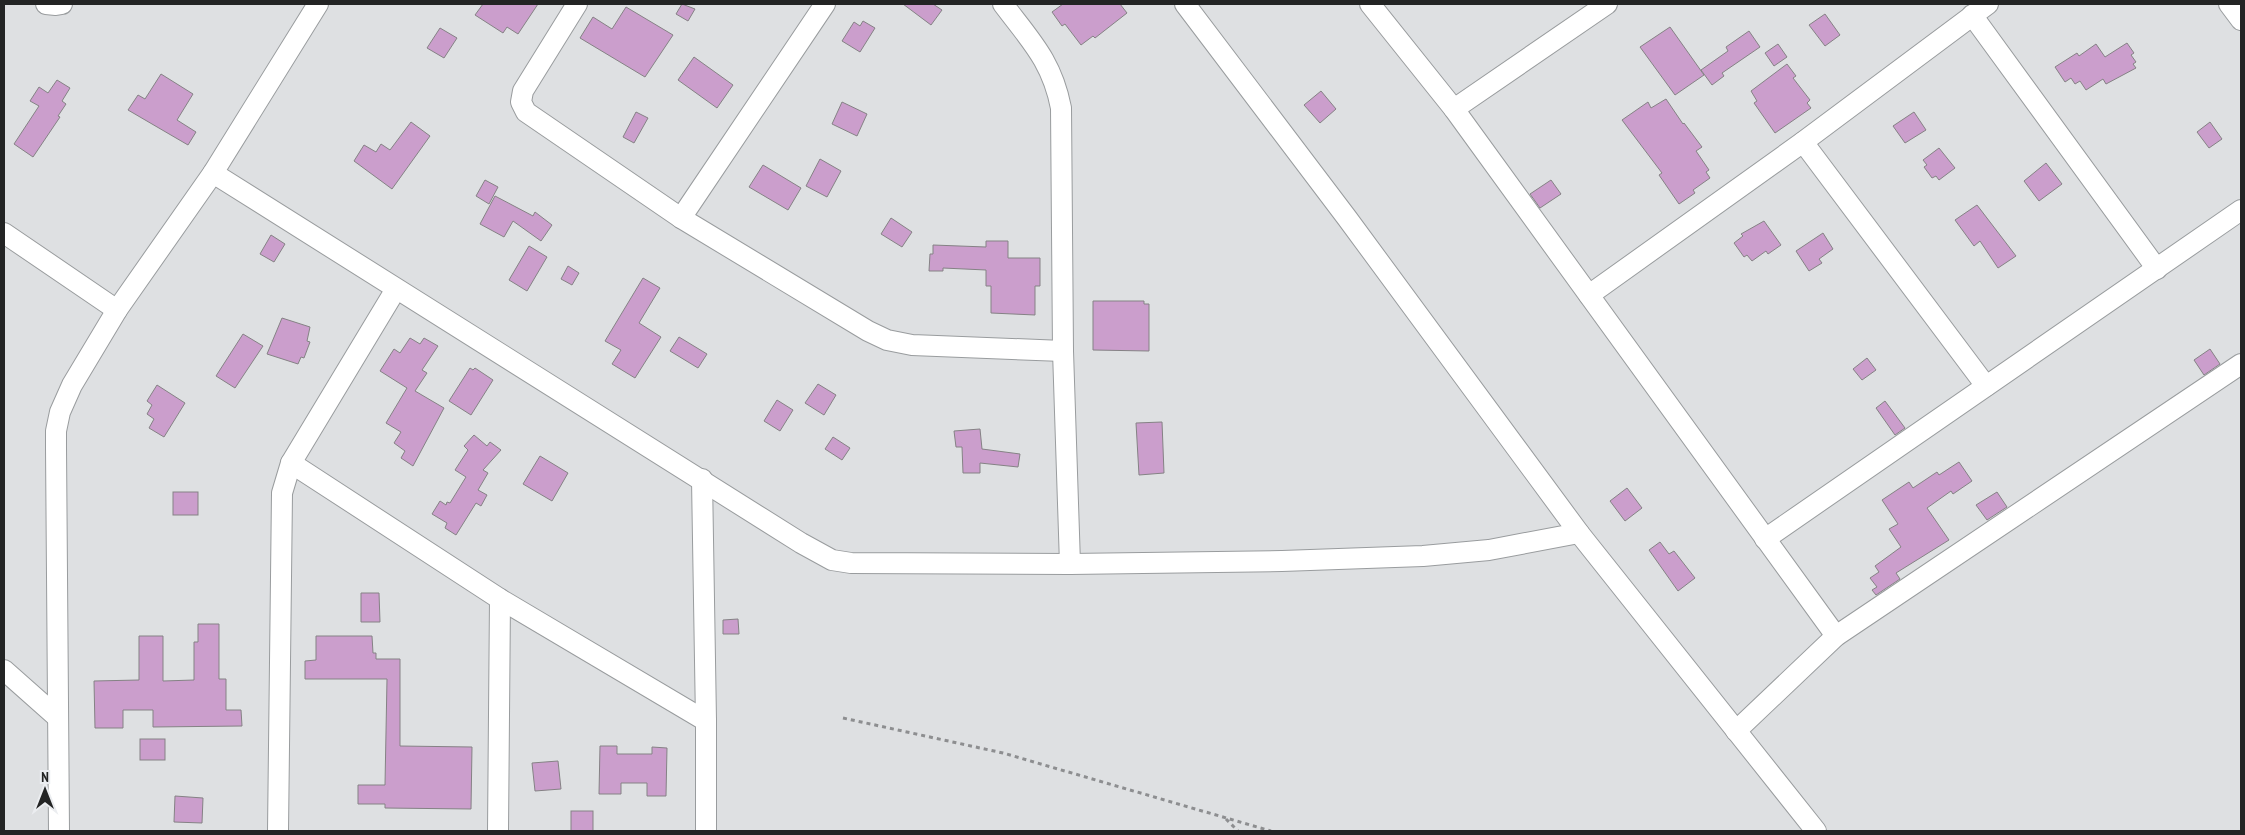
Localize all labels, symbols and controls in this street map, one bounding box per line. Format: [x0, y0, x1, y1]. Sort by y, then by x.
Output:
north arrow [20, 765, 70, 815]
text: N [41, 768, 49, 786]

